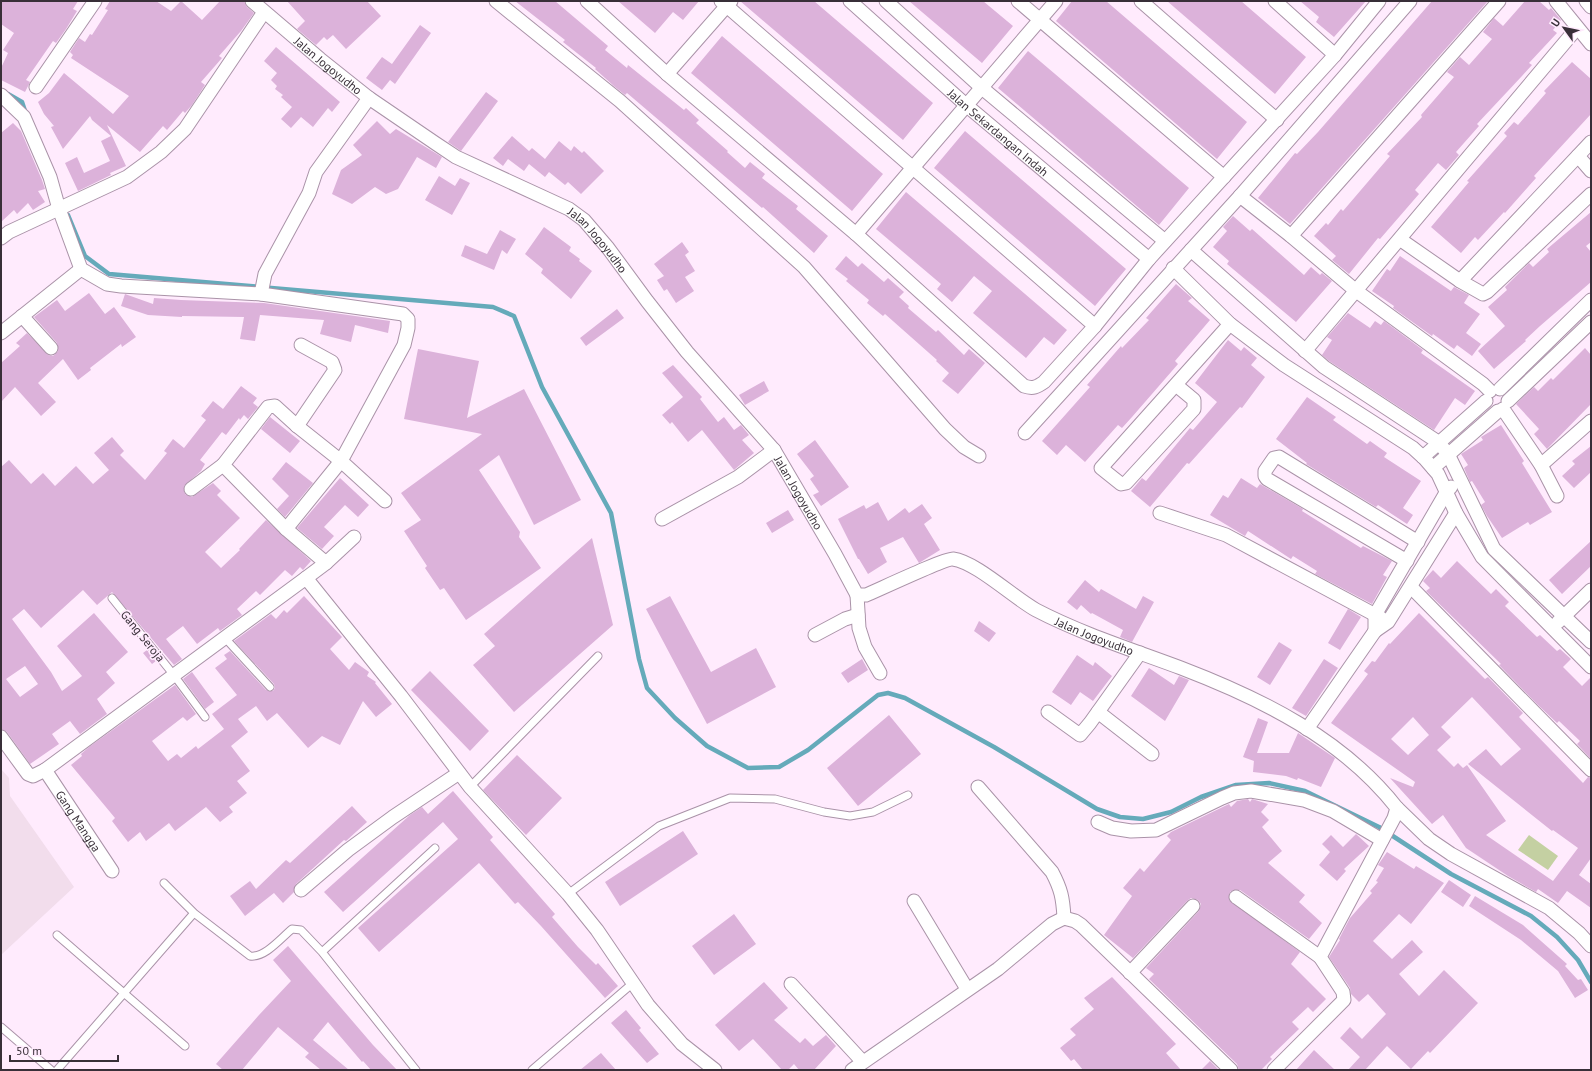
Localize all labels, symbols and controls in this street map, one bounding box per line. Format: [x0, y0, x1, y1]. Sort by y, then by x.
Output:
north arrow [1544, 8, 1584, 48]
text: U [1548, 16, 1563, 29]
street label: Jalan Jogoyudho [291, 33, 365, 97]
street label: Jalan Sekardangan Indah [944, 84, 1052, 179]
street label: Jalan Jogoyudho [565, 203, 631, 275]
street label: Jalan Jogoyudho [771, 452, 826, 532]
street label: Gang Seroja [118, 607, 168, 665]
street label: Jalan Jogoyudho [1052, 613, 1136, 658]
street label: Gang Mangga [53, 787, 104, 854]
scale bar [10, 1037, 118, 1063]
text: 50 m [16, 1043, 42, 1058]

